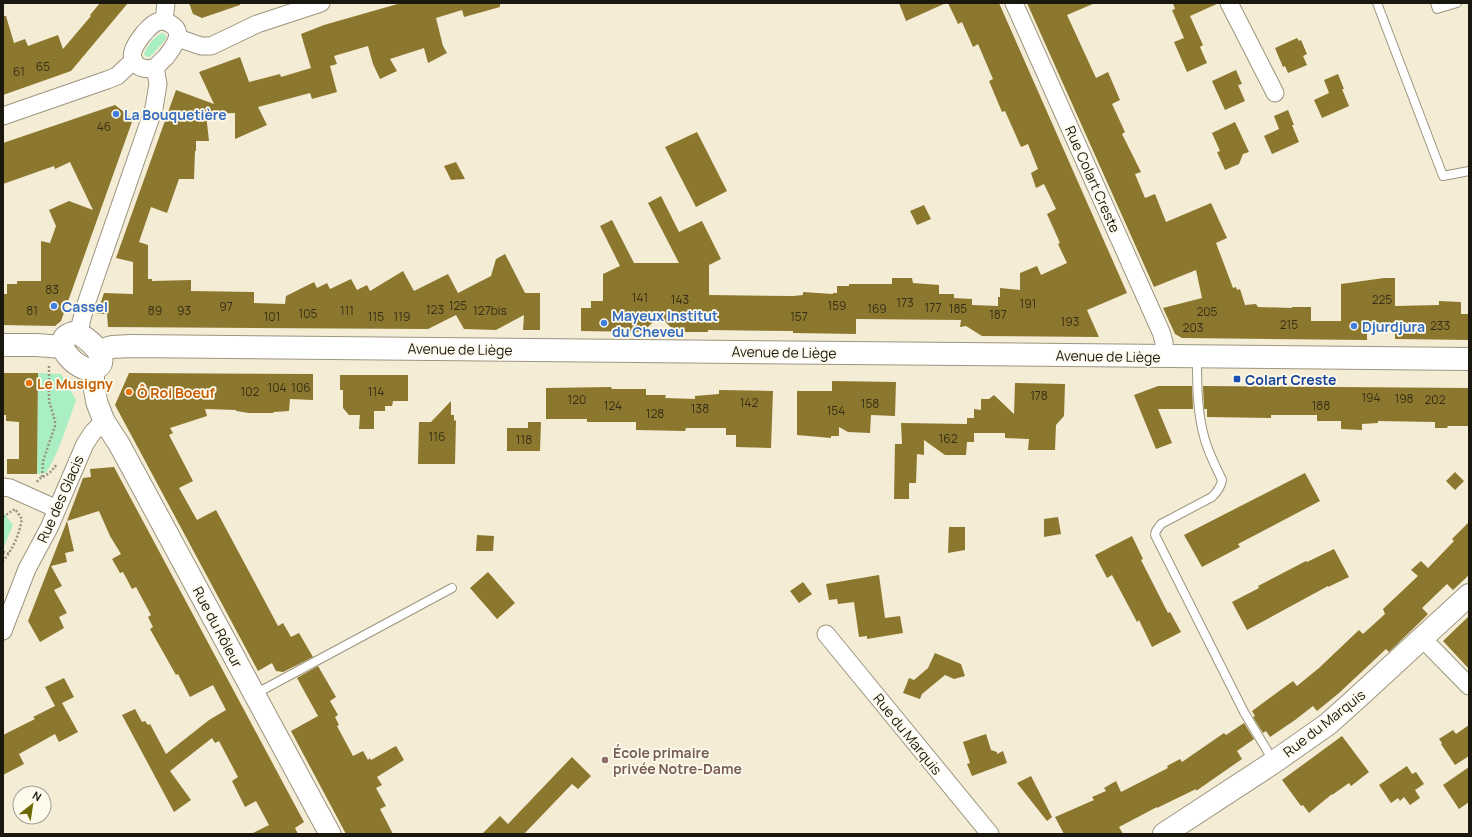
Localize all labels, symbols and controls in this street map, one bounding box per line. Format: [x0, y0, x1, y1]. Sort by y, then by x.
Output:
house number: 65 [36, 58, 50, 75]
house number: 61 [13, 63, 25, 80]
place label: La Bouquetière [124, 105, 227, 124]
marker: La Bouquetière [111, 109, 121, 119]
house number: 46 [97, 118, 111, 135]
street label: Rue Colart Creste [1061, 123, 1125, 235]
house number: 83 [45, 281, 59, 298]
house number: 141 [632, 289, 648, 306]
house number: 143 [671, 291, 689, 308]
house number: 225 [1372, 291, 1392, 308]
house number: 173 [896, 294, 914, 311]
house number: 191 [1020, 295, 1036, 312]
place label: Cassel [62, 297, 108, 316]
house number: 125 [449, 297, 467, 314]
house number: 159 [827, 297, 847, 314]
house number: 97 [219, 298, 233, 315]
house number: 177 [924, 299, 942, 316]
house number: 169 [867, 300, 887, 317]
house number: 185 [949, 300, 967, 317]
marker: Cassel [49, 301, 59, 311]
house number: 123 [426, 301, 444, 318]
house number: 81 [26, 302, 38, 319]
house number: 89 [148, 302, 162, 319]
house number: 93 [177, 302, 191, 319]
house number: 111 [340, 302, 354, 319]
house number: 127bis [473, 302, 507, 319]
house number: 205 [1196, 303, 1218, 320]
house number: 105 [299, 305, 318, 322]
place label: Mayeux Institut du Cheveu [612, 306, 718, 341]
house number: 187 [989, 306, 1007, 323]
house number: 101 [264, 308, 280, 325]
house number: 115 [368, 308, 384, 325]
house number: 119 [394, 308, 410, 325]
house number: 157 [790, 308, 808, 325]
house number: 193 [1061, 313, 1079, 330]
house number: 215 [1280, 316, 1298, 333]
place label: Djurdjura [1362, 317, 1425, 336]
house number: 233 [1430, 317, 1450, 334]
marker: Mayeux Institut du Cheveu [599, 318, 609, 328]
house number: 203 [1183, 319, 1203, 336]
marker: Djurdjura [1349, 321, 1359, 331]
street label: Avenue de Liège [407, 339, 513, 359]
street label: Avenue de Liège [731, 342, 837, 362]
street label: Avenue de Liège [1055, 346, 1161, 366]
place label: Colart Creste [1245, 370, 1336, 389]
place label: Le Musigny [37, 374, 113, 393]
marker: Colart Creste [1232, 374, 1242, 384]
marker: Le Musigny [24, 378, 34, 388]
house number: 104 [267, 379, 287, 396]
house number: 106 [291, 379, 311, 396]
place label: Ô Roi Boeuf [137, 383, 216, 402]
house number: 102 [241, 383, 260, 400]
house number: 114 [368, 383, 384, 400]
marker: Ô Roi Boeuf [124, 387, 134, 397]
house number: 178 [1030, 387, 1048, 404]
house number: 194 [1361, 389, 1381, 406]
house number: 198 [1394, 390, 1414, 407]
house number: 120 [568, 391, 586, 408]
house number: 202 [1424, 391, 1446, 408]
house number: 142 [740, 394, 758, 411]
house number: 158 [861, 395, 879, 412]
house number: 124 [604, 397, 622, 414]
house number: 188 [1312, 397, 1330, 414]
house number: 138 [691, 400, 709, 417]
house number: 154 [827, 402, 845, 419]
house number: 128 [646, 405, 664, 422]
house number: 116 [429, 428, 445, 445]
house number: 162 [939, 430, 958, 447]
house number: 118 [516, 431, 532, 448]
street label: Rue des Glacis [32, 452, 88, 546]
street label: Rue du Rôleur [189, 583, 247, 671]
street label: Rue du Marquis [1279, 685, 1369, 761]
street label: Rue du Marquis [869, 689, 947, 779]
place label: École primaire privée Notre-Dame [613, 743, 742, 778]
marker: École primaire privée Notre-Dame [600, 755, 610, 765]
north arrow [12, 785, 52, 825]
text: N [30, 787, 45, 804]

